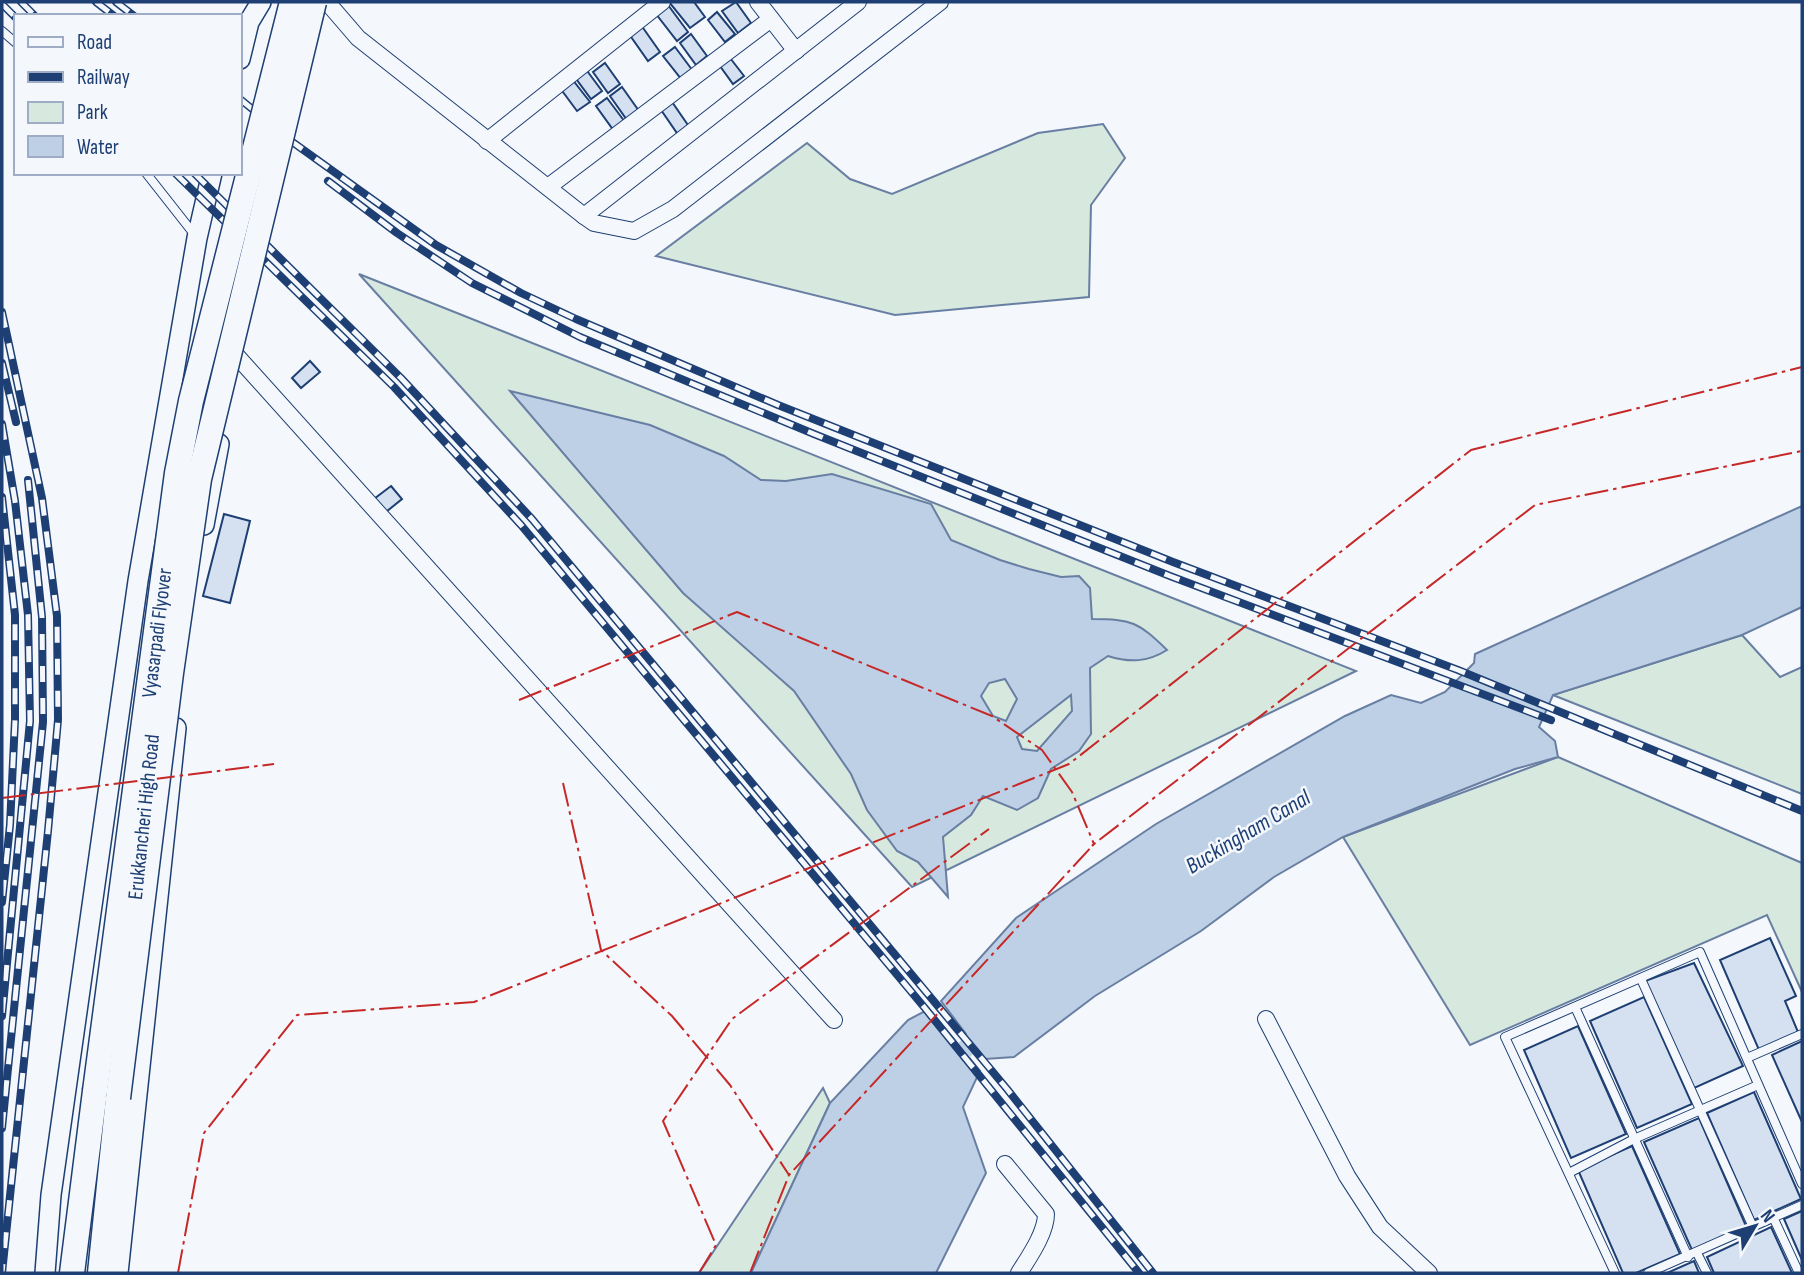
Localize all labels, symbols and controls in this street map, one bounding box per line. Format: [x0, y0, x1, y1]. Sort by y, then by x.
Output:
legend [14, 14, 242, 175]
text: Road [77, 30, 112, 55]
text: Railway [77, 65, 130, 90]
text: Park [77, 100, 108, 125]
text: Water [77, 135, 119, 160]
street label: Vyasarpadi Flyover [137, 567, 177, 699]
street label: Erukkancheri High Road [123, 733, 165, 901]
water label: Buckingham Canal [1181, 783, 1316, 880]
north arrow [1720, 1191, 1790, 1261]
text: N [1755, 1205, 1779, 1228]

